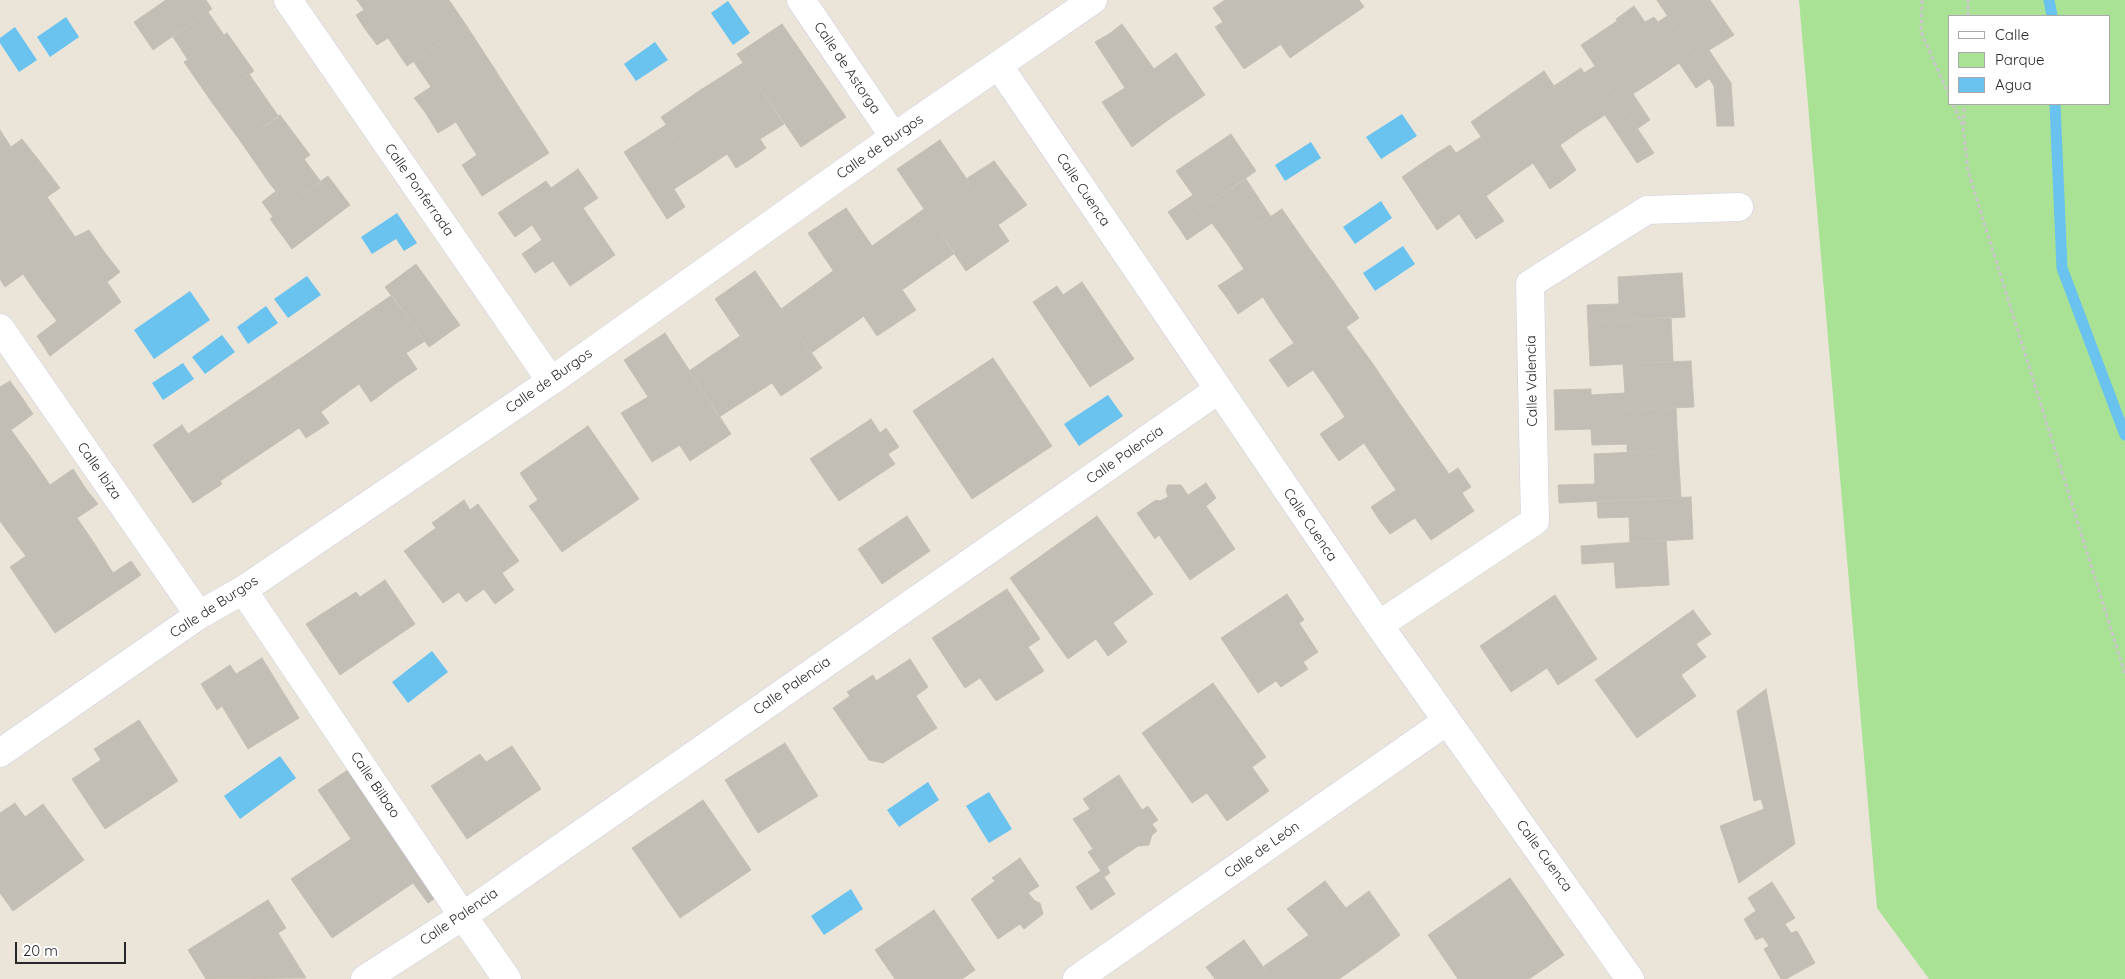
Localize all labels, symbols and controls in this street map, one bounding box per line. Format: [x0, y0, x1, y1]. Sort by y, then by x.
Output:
legend [1948, 15, 2110, 105]
street label: Calle de Astorga [810, 19, 884, 117]
text: Calle [1995, 25, 2029, 44]
text: Parque [1995, 50, 2045, 69]
text: Agua [1995, 75, 2032, 94]
street label: Calle de Burgos [834, 111, 926, 183]
street label: Calle Ponferrada [381, 141, 457, 239]
street label: Calle Cuenca [1052, 150, 1114, 230]
street label: Calle Valencia [1523, 335, 1541, 427]
street label: Calle de Burgos [503, 345, 595, 417]
street label: Calle Palencia [1083, 422, 1167, 488]
street label: Calle Ibiza [73, 439, 125, 503]
street label: Calle Cuenca [1279, 485, 1341, 565]
street label: Calle de Burgos [167, 572, 261, 642]
street label: Calle Palencia [750, 653, 834, 719]
street label: Calle Bilbao [347, 749, 403, 821]
street label: Calle Cuenca [1512, 817, 1576, 895]
street label: Calle de León [1221, 818, 1303, 882]
street label: Calle Palencia [417, 885, 501, 949]
scale bar [18, 932, 129, 964]
text: 20 m [23, 941, 58, 960]

